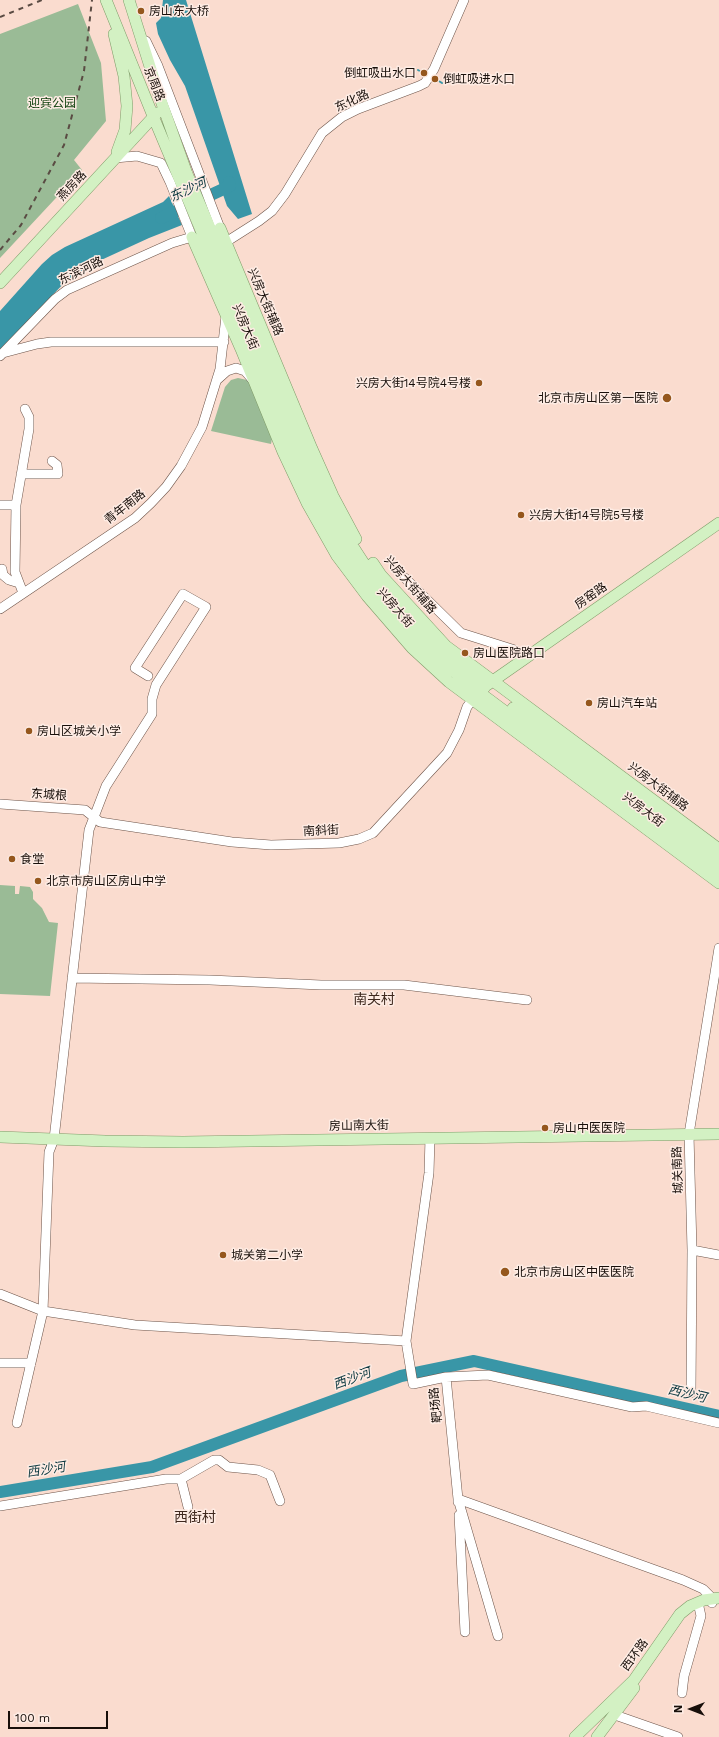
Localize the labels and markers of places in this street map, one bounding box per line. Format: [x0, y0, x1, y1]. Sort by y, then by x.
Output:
place label: 房山东大桥 [149, 4, 209, 18]
marker: 房山东大桥 [136, 6, 146, 16]
place label: 倒虹吸出水口 [344, 66, 416, 80]
marker: 倒虹吸出水口 [419, 68, 429, 78]
place label: 倒虹吸进水口 [443, 72, 515, 86]
marker: 倒虹吸进水口 [430, 74, 440, 84]
place label: 兴房大街14号院4号楼 [356, 376, 471, 390]
marker: 兴房大街14号院4号楼 [474, 378, 484, 388]
place label: 北京市房山区第一医院 [538, 391, 658, 405]
marker: 北京市房山区第一医院 [661, 392, 673, 404]
place label: 兴房大街14号院5号楼 [529, 508, 644, 522]
marker: 兴房大街14号院5号楼 [516, 510, 526, 520]
place label: 房山医院路口 [473, 646, 545, 660]
marker: 房山医院路口 [460, 648, 470, 658]
place label: 房山汽车站 [597, 696, 657, 710]
marker: 房山汽车站 [584, 698, 594, 708]
place label: 房山区城关小学 [37, 724, 121, 738]
marker: 房山区城关小学 [24, 726, 34, 736]
place label: 食堂 [20, 852, 44, 866]
marker: 食堂 [7, 854, 17, 864]
place label: 北京市房山区房山中学 [46, 874, 166, 888]
marker: 北京市房山区房山中学 [33, 876, 43, 886]
place label: 房山中医医院 [553, 1121, 625, 1135]
marker: 房山中医医院 [540, 1123, 550, 1133]
place label: 城关第二小学 [231, 1248, 303, 1262]
marker: 城关第二小学 [218, 1250, 228, 1260]
place label: 北京市房山区中医医院 [514, 1265, 634, 1279]
marker: 北京市房山区中医医院 [499, 1266, 511, 1278]

